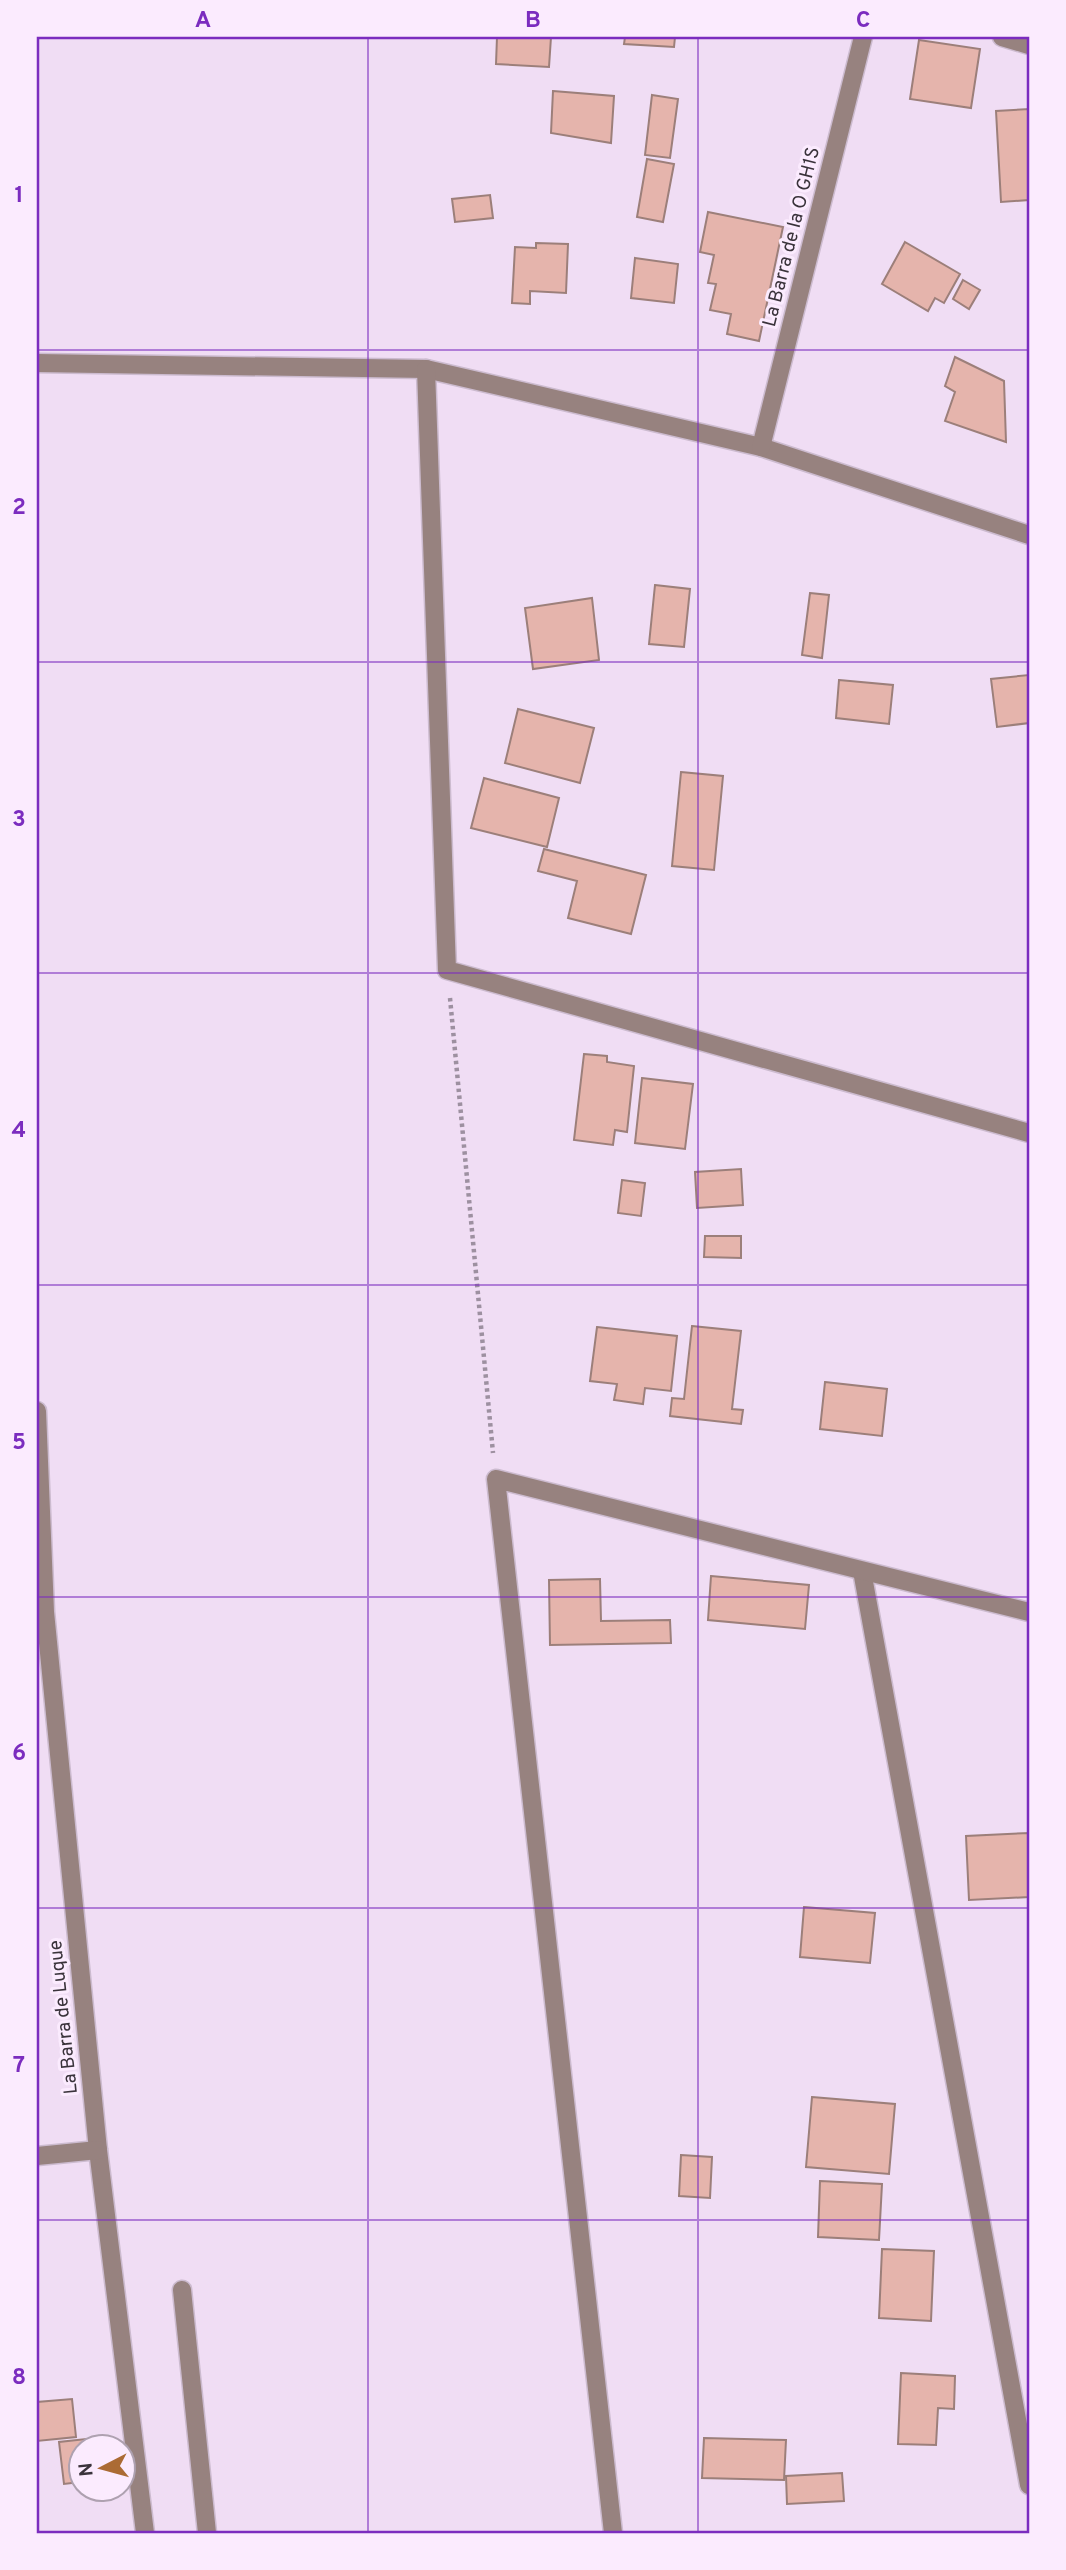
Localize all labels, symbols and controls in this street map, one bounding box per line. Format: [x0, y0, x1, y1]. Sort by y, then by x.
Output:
text: A [195, 7, 211, 36]
text: B [525, 7, 541, 36]
text: C [856, 7, 870, 36]
street label: La Barra de la O GH1S [758, 144, 826, 330]
text: 1 [14, 182, 24, 211]
text: 2 [12, 494, 26, 523]
text: 3 [12, 806, 26, 835]
text: 4 [12, 1117, 26, 1146]
text: 5 [12, 1429, 26, 1458]
text: 6 [12, 1740, 26, 1769]
street label: La Barra de Luque [44, 1939, 84, 2095]
text: 7 [13, 2052, 25, 2081]
text: 8 [12, 2364, 26, 2393]
north arrow [66, 2434, 136, 2504]
text: N [74, 2462, 100, 2478]

